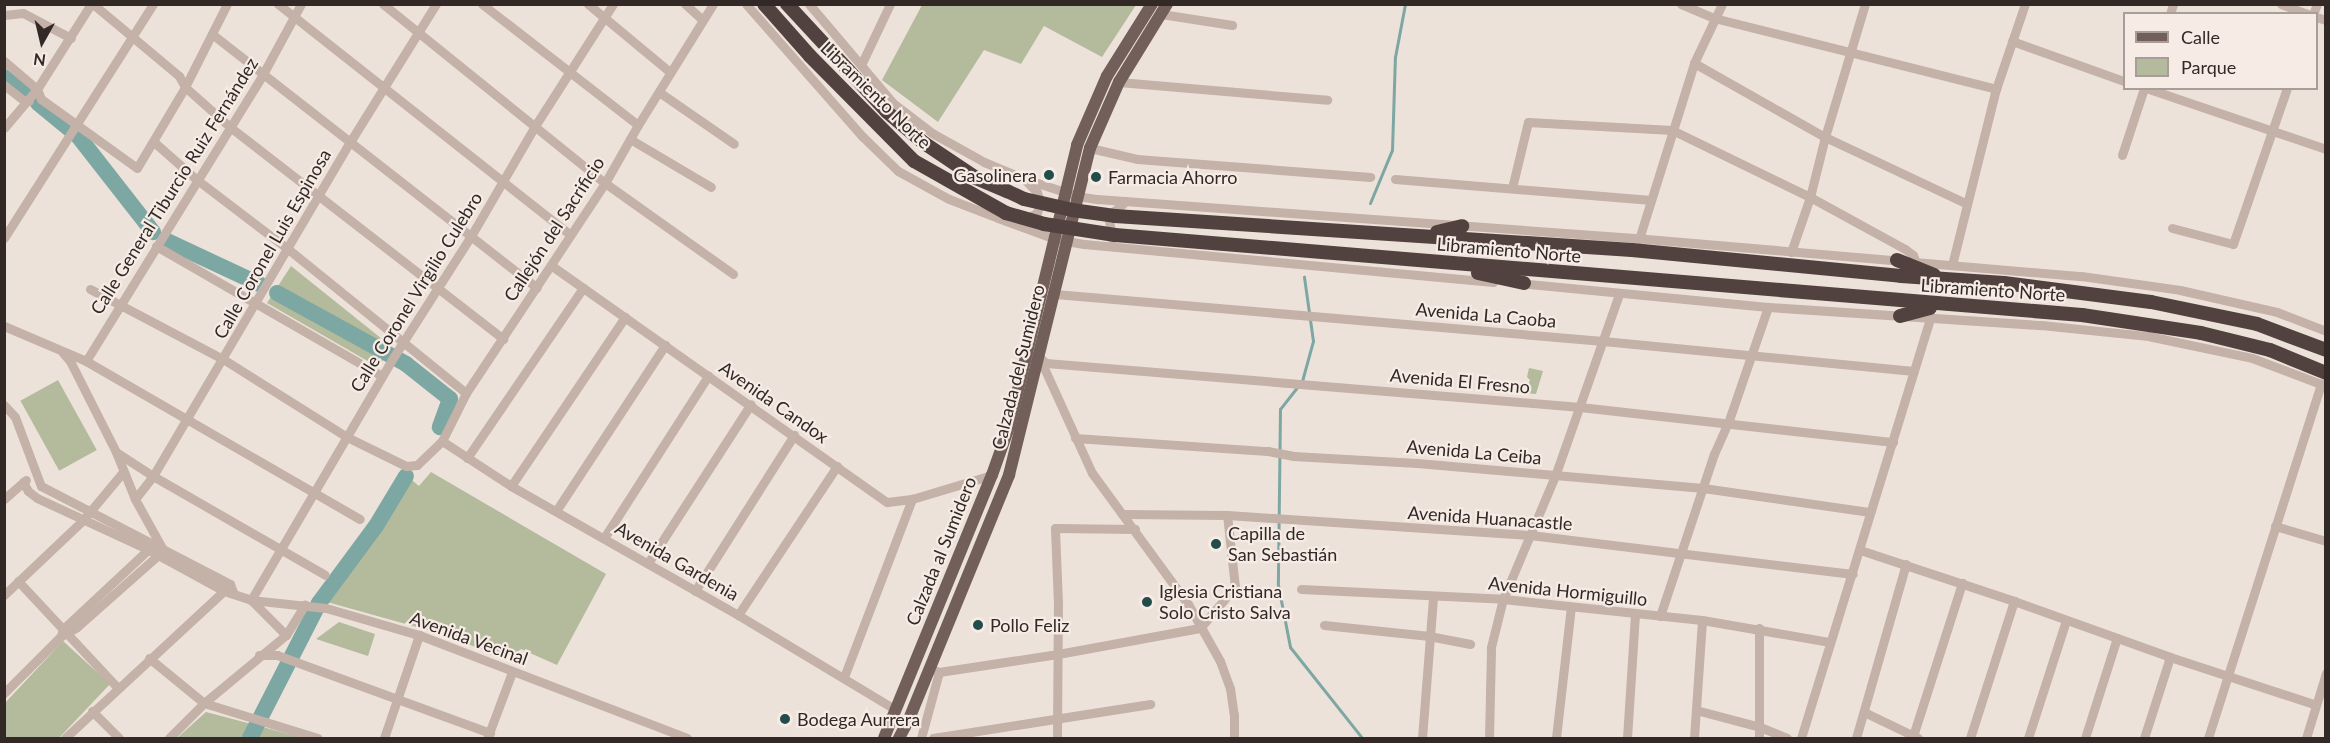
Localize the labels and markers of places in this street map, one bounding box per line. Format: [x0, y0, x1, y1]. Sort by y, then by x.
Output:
place label: Gasolinera [953, 164, 1037, 186]
place label: Farmacia Ahorro [1108, 166, 1238, 188]
marker: Gasolinera [1042, 168, 1056, 182]
marker: Farmacia Ahorro [1089, 170, 1103, 184]
place label: Capilla de San Sebastián [1228, 523, 1337, 566]
marker: Capilla de San Sebastián [1209, 537, 1223, 551]
place label: Iglesia Cristiana Solo Cristo Salva [1159, 581, 1291, 624]
marker: Iglesia Cristiana Solo Cristo Salva [1140, 595, 1154, 609]
place label: Pollo Feliz [990, 614, 1069, 636]
marker: Pollo Feliz [971, 618, 985, 632]
place label: Bodega Aurrera [797, 708, 921, 730]
marker: Bodega Aurrera [778, 712, 792, 726]

